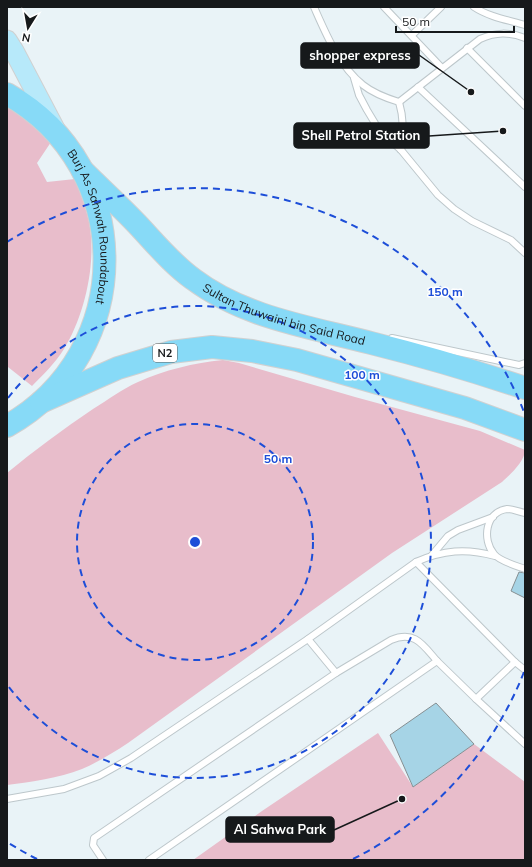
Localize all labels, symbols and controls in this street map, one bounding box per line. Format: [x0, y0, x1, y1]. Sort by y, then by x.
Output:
north arrow [8, 8, 48, 48]
scale bar [396, 8, 514, 34]
text: 50 m [402, 14, 430, 29]
text: N [21, 30, 32, 45]
callout: shopper express [301, 43, 419, 68]
text: shopper express [309, 47, 411, 63]
callout: Shell Petrol Station [294, 123, 429, 148]
text: Shell Petrol Station [302, 127, 420, 143]
street label: Burj As Sahwah Roundabout [64, 146, 113, 306]
street label: Sultan Thuwaini bin Said Road [200, 280, 367, 348]
text: 150 m [427, 284, 463, 299]
road number: N2 [153, 344, 177, 362]
text: 100 m [344, 367, 380, 382]
text: 50 m [264, 451, 292, 466]
centre of rings [188, 535, 202, 549]
callout: Al Sahwa Park [226, 817, 334, 842]
text: Al Sahwa Park [234, 821, 327, 837]

